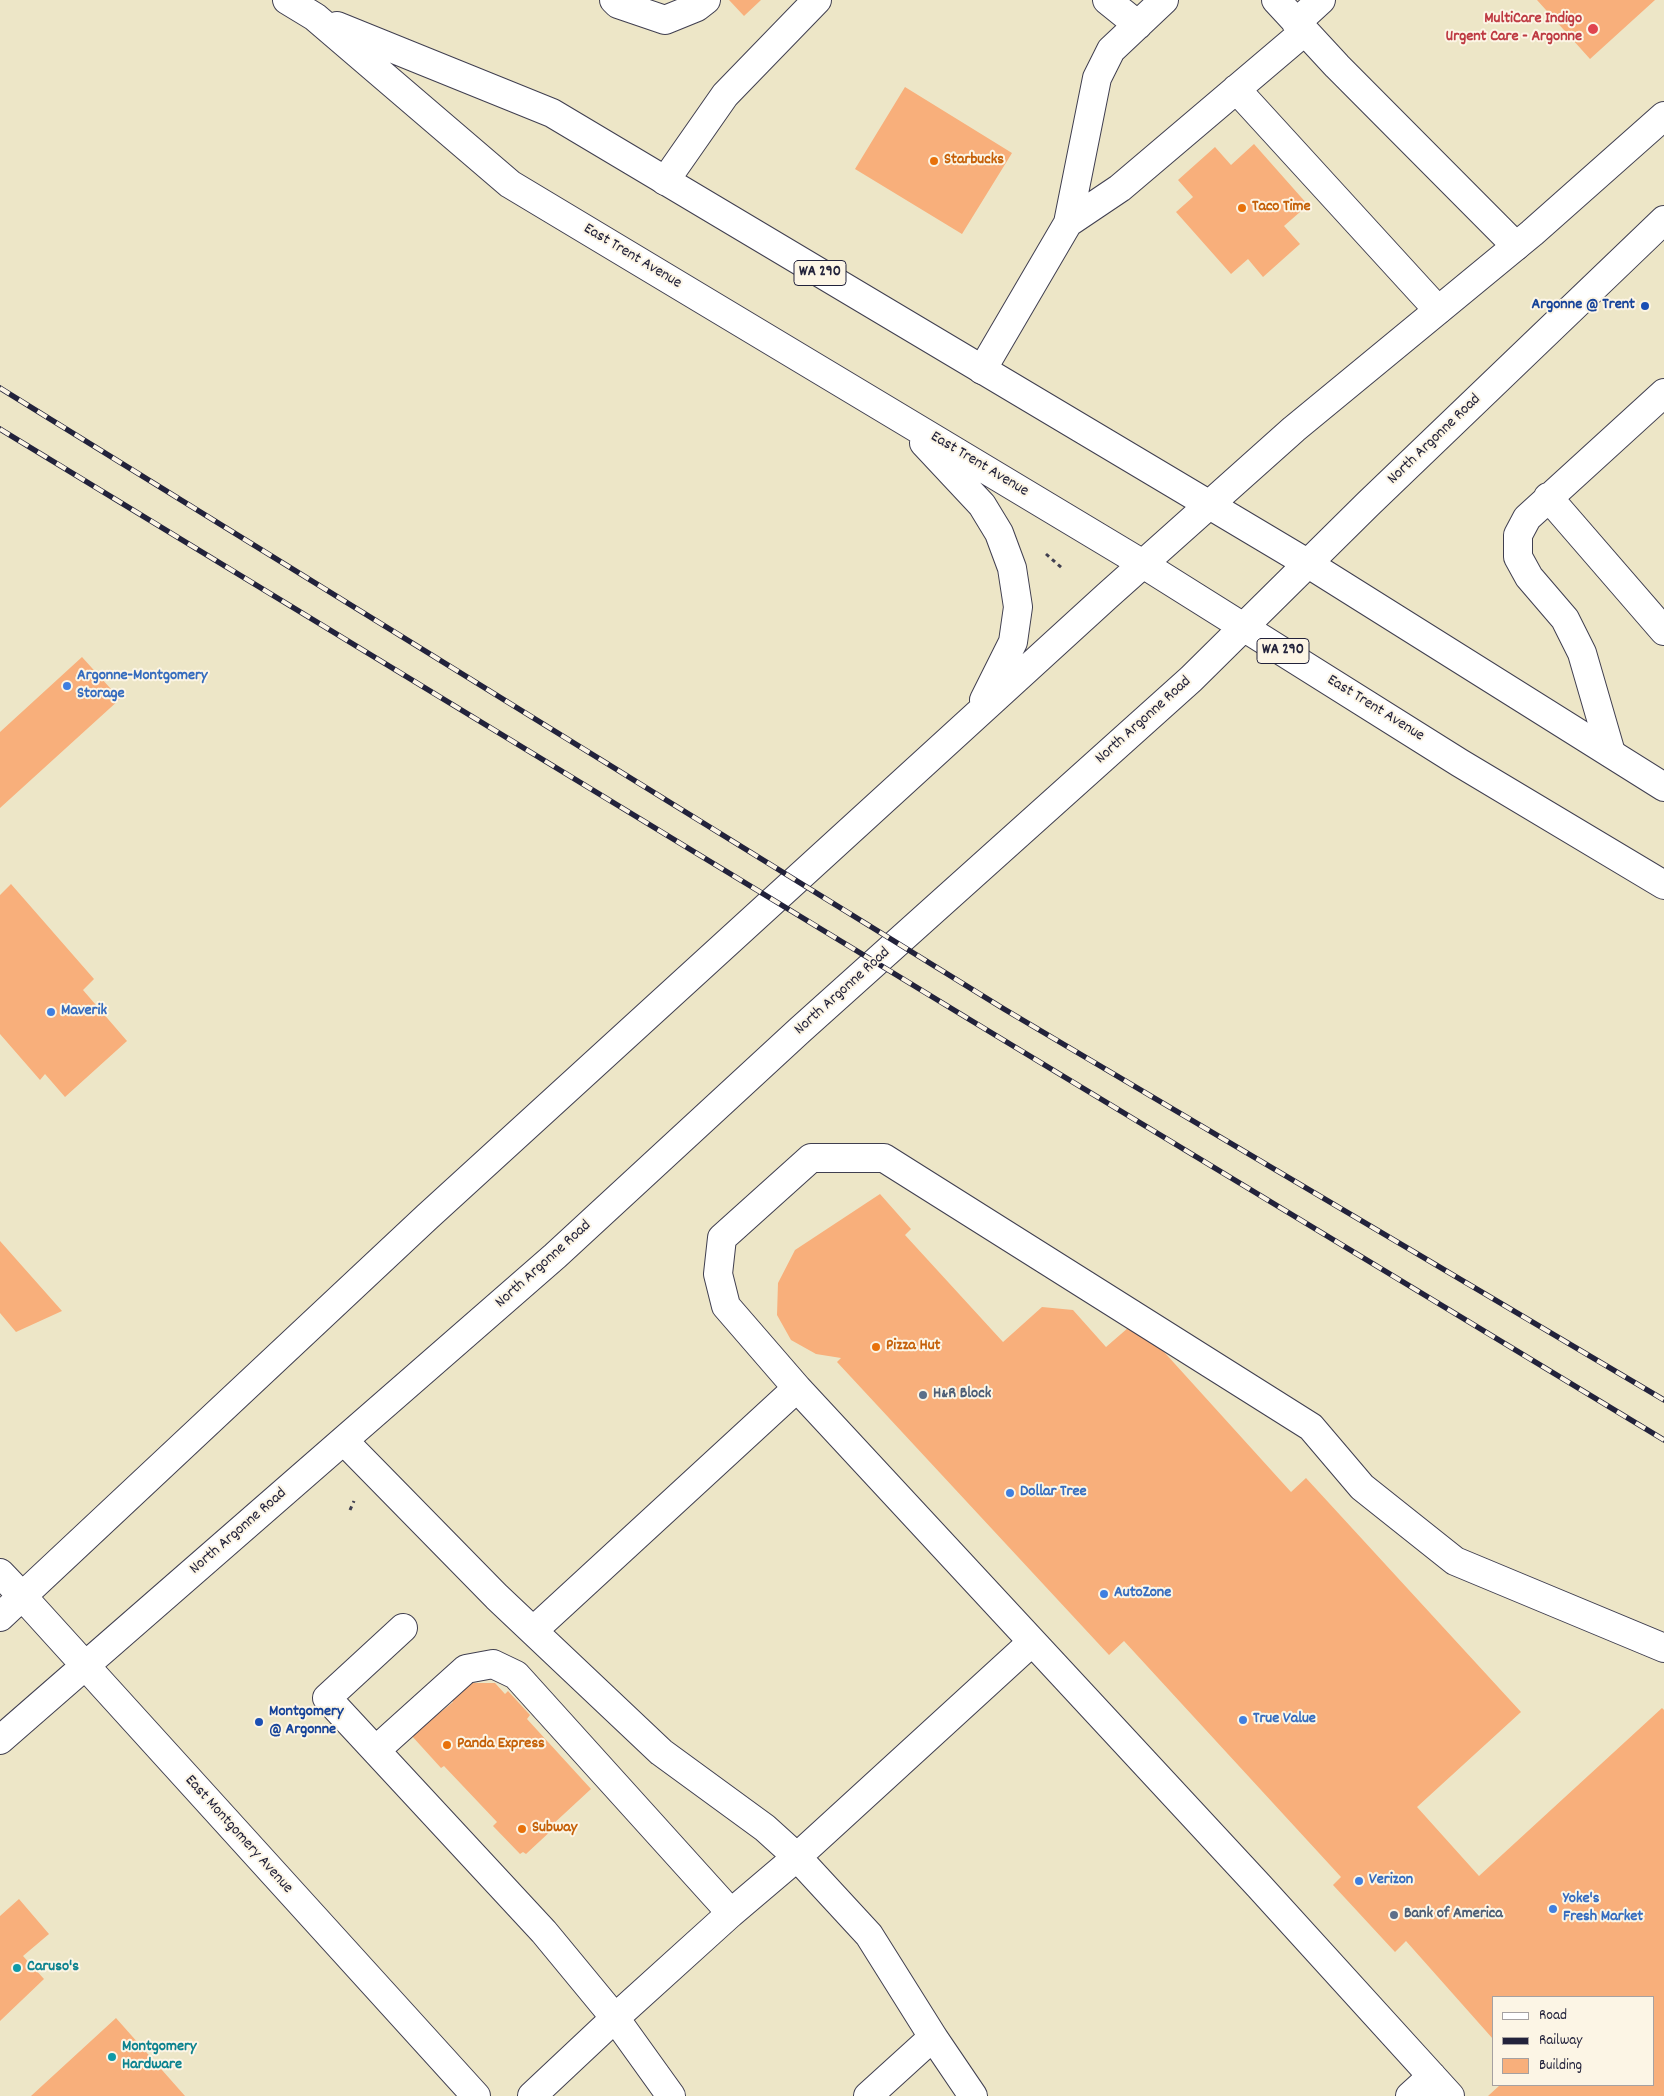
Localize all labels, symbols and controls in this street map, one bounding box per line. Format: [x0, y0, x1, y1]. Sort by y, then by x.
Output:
place label: MultiCare Indigo Urgent Care - Argonne [1446, 10, 1582, 48]
marker: MultiCare Indigo Urgent Care - Argonne [1586, 22, 1600, 36]
place label: Starbucks [944, 151, 1004, 171]
marker: Starbucks [928, 155, 940, 167]
place label: Taco Time [1252, 198, 1310, 218]
marker: Taco Time [1236, 202, 1248, 214]
street label: East Trent Avenue [579, 220, 685, 294]
road number: WA 290 [794, 260, 846, 286]
place label: Argonne @ Trent [1532, 296, 1635, 316]
marker: Argonne @ Trent [1639, 300, 1651, 312]
street label: North Argonne Road [1384, 391, 1486, 489]
street label: East Trent Avenue [926, 428, 1032, 502]
road number: WA 290 [1257, 638, 1309, 664]
place label: Argonne-Montgomery Storage [77, 667, 207, 705]
street label: East Trent Avenue [1323, 671, 1427, 747]
street label: North Argonne Road [1092, 673, 1196, 769]
marker: Argonne-Montgomery Storage [61, 680, 73, 692]
street label: North Argonne Road [791, 944, 895, 1040]
place label: Maverik [61, 1002, 107, 1022]
marker: Maverik [45, 1006, 57, 1018]
street label: North Argonne Road [492, 1217, 596, 1313]
place label: Pizza Hut [886, 1337, 941, 1357]
marker: Pizza Hut [870, 1341, 882, 1353]
place label: H&R Block [933, 1385, 991, 1405]
marker: H&R Block [917, 1389, 929, 1401]
place label: Dollar Tree [1020, 1483, 1087, 1503]
street label: North Argonne Road [187, 1485, 291, 1579]
marker: Dollar Tree [1004, 1487, 1016, 1499]
place label: AutoZone [1114, 1584, 1171, 1604]
marker: AutoZone [1098, 1588, 1110, 1600]
place label: Montgomery @ Argonne [269, 1703, 343, 1741]
place label: True Value [1253, 1710, 1316, 1730]
marker: True Value [1237, 1714, 1249, 1726]
marker: Montgomery @ Argonne [253, 1716, 265, 1728]
place label: Panda Express [457, 1735, 545, 1755]
marker: Panda Express [441, 1739, 453, 1751]
street label: East Montgomery Avenue [180, 1772, 296, 1898]
place label: Subway [532, 1819, 577, 1839]
marker: Subway [516, 1823, 528, 1835]
place label: Verizon [1369, 1871, 1413, 1891]
marker: Verizon [1353, 1875, 1365, 1887]
place label: Yoke's Fresh Market [1563, 1890, 1643, 1928]
marker: Yoke's Fresh Market [1547, 1903, 1559, 1915]
place label: Bank of America [1404, 1905, 1503, 1925]
marker: Bank of America [1388, 1909, 1400, 1921]
place label: Caruso's [27, 1958, 79, 1978]
marker: Caruso's [11, 1962, 23, 1974]
legend [1492, 1996, 1654, 2086]
text: Road [1539, 2005, 1567, 2027]
text: Railway [1539, 2030, 1582, 2052]
place label: Montgomery Hardware [122, 2038, 196, 2076]
marker: Montgomery Hardware [106, 2051, 118, 2063]
text: Building [1539, 2055, 1582, 2077]

